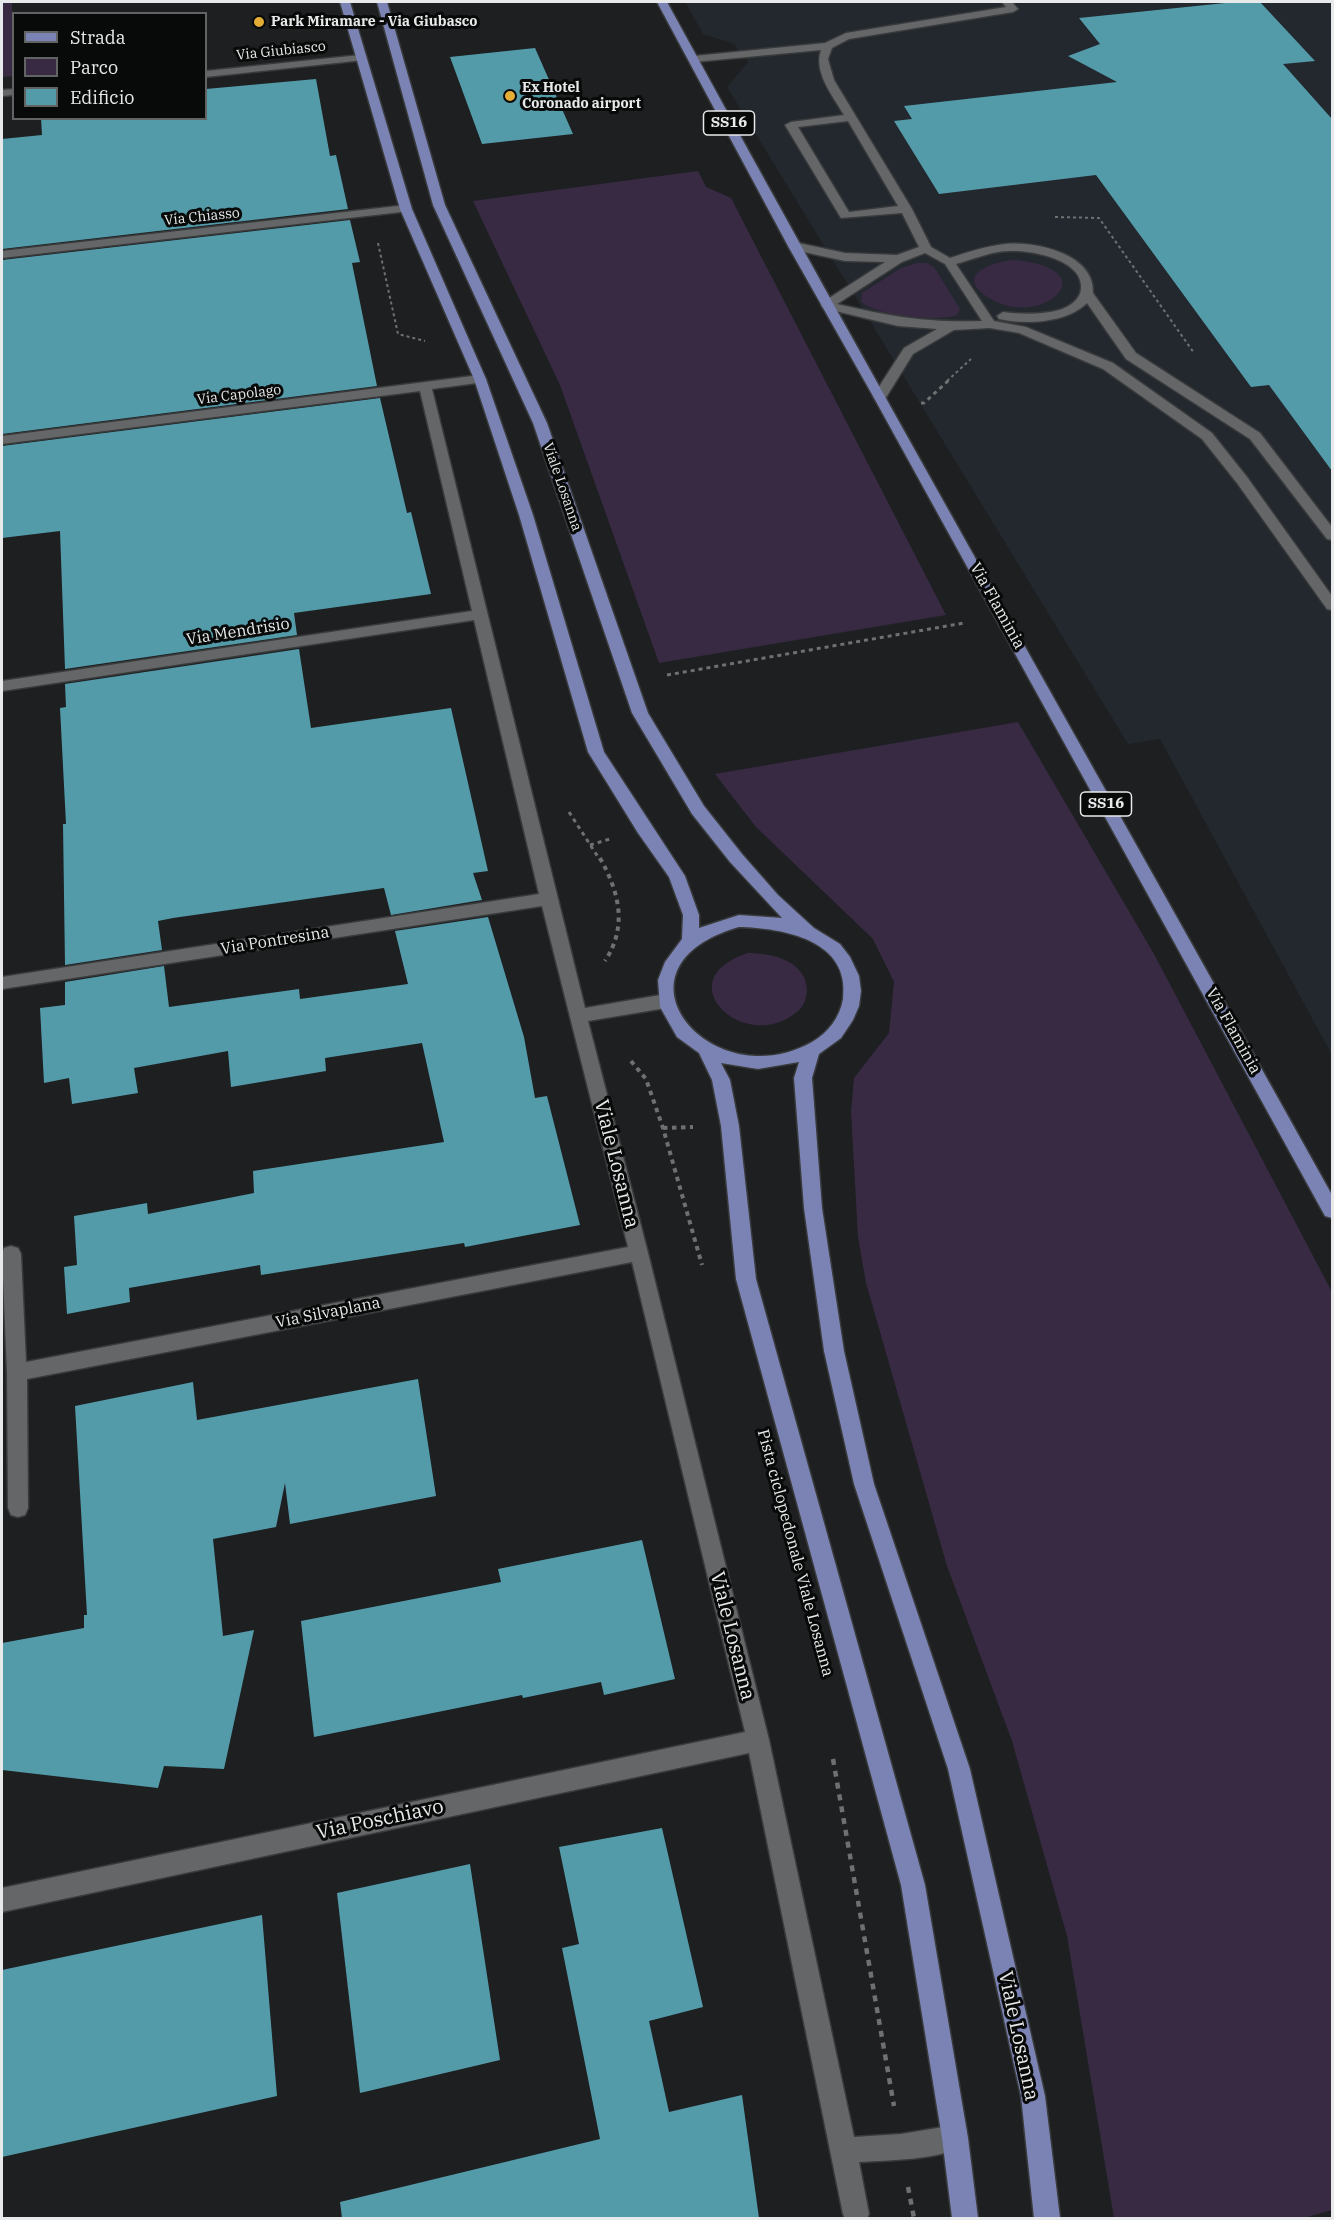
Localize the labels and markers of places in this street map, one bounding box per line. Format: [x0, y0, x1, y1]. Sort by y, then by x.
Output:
place label: Park Miramare - Via Giubasco [271, 14, 477, 30]
marker: Park Miramare - Via Giubasco [252, 15, 266, 29]
place label: Ex Hotel Coronado airport [522, 80, 641, 112]
marker: Ex Hotel Coronado airport [503, 89, 517, 103]

